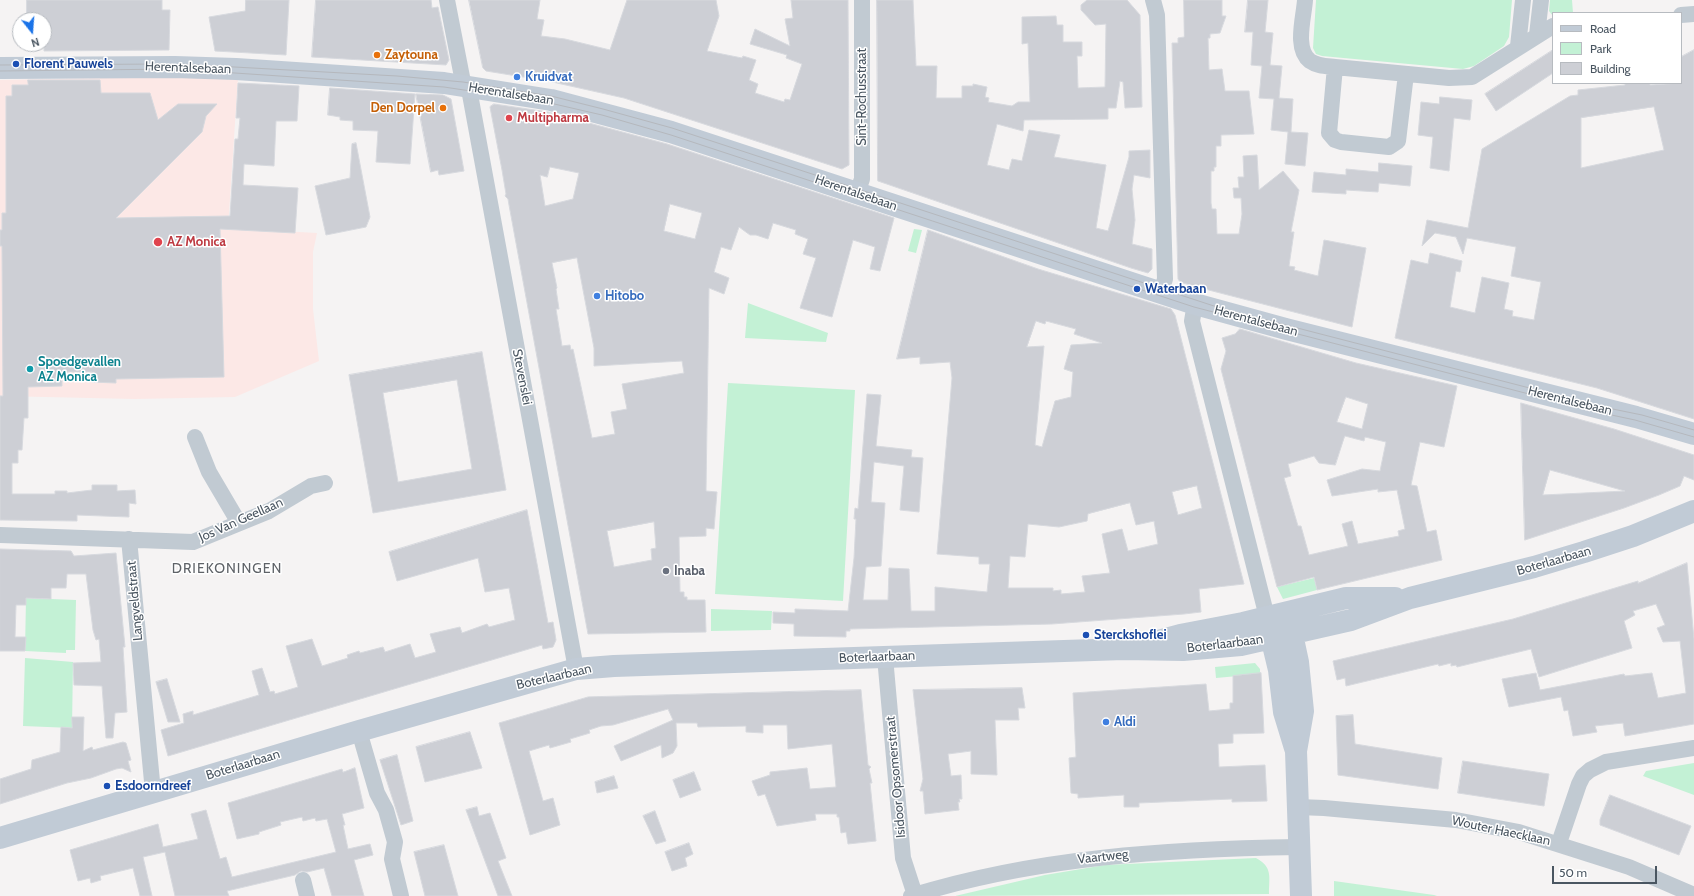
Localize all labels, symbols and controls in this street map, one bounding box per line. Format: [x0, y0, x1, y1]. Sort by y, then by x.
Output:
north arrow [12, 12, 52, 52]
legend [1552, 12, 1682, 84]
text: Road [1590, 21, 1616, 36]
text: N [29, 35, 41, 50]
text: Park [1590, 41, 1612, 56]
place label: Zaytouna [385, 47, 438, 63]
street label: Sint-Rochusstraat [854, 48, 870, 146]
marker: Zaytouna [372, 50, 382, 60]
place label: Florent Pauwels [24, 56, 113, 72]
marker: Florent Pauwels [11, 59, 21, 69]
street label: Herentalsebaan [145, 59, 231, 77]
text: Building [1590, 61, 1631, 76]
place label: Kruidvat [525, 69, 572, 85]
marker: Kruidvat [512, 72, 522, 82]
street label: Herentalsebaan [467, 80, 555, 108]
place label: Den Dorpel [370, 100, 435, 116]
marker: Den Dorpel [438, 103, 448, 113]
place label: Multipharma [517, 110, 589, 126]
marker: Multipharma [504, 113, 514, 123]
street label: Herentalsebaan [813, 172, 899, 214]
place label: AZ Monica [167, 234, 226, 250]
marker: AZ Monica [152, 236, 164, 248]
place label: Waterbaan [1145, 281, 1206, 297]
marker: Waterbaan [1132, 284, 1142, 294]
place label: Hitobo [605, 288, 644, 304]
marker: Hitobo [592, 291, 602, 301]
street label: Herentalsebaan [1212, 302, 1300, 340]
street label: Stevenslei [509, 348, 535, 406]
place label: Spoedgevallen AZ Monica [38, 354, 121, 385]
marker: Spoedgevallen AZ Monica [25, 364, 35, 374]
street label: Herentalsebaan [1526, 383, 1614, 419]
street label: Jos Van Geellaan [197, 495, 285, 545]
street label: Boterlaarbaan [1515, 543, 1593, 579]
street label: Langveldstraat [124, 560, 146, 642]
district label: DRIEKONINGEN [172, 561, 282, 577]
place label: Inaba [674, 563, 705, 579]
marker: Inaba [661, 566, 671, 576]
place label: Sterckshoflei [1094, 627, 1167, 643]
marker: Sterckshoflei [1081, 630, 1091, 640]
street label: Boterlaarbaan [1186, 632, 1264, 656]
street label: Boterlaarbaan [838, 648, 916, 666]
street label: Boterlaarbaan [515, 661, 593, 693]
place label: Aldi [1114, 714, 1136, 730]
street label: Isidoor Opsomerstraat [883, 715, 909, 839]
marker: Aldi [1101, 717, 1111, 727]
street label: Boterlaarbaan [204, 746, 282, 784]
place label: Esdoorndreef [115, 778, 191, 794]
marker: Esdoorndreef [102, 781, 112, 791]
street label: Wouter Haecklaan [1450, 813, 1552, 849]
street label: Vaartweg [1077, 847, 1129, 867]
scale bar [1554, 858, 1659, 884]
text: 50 m [1559, 865, 1587, 880]

